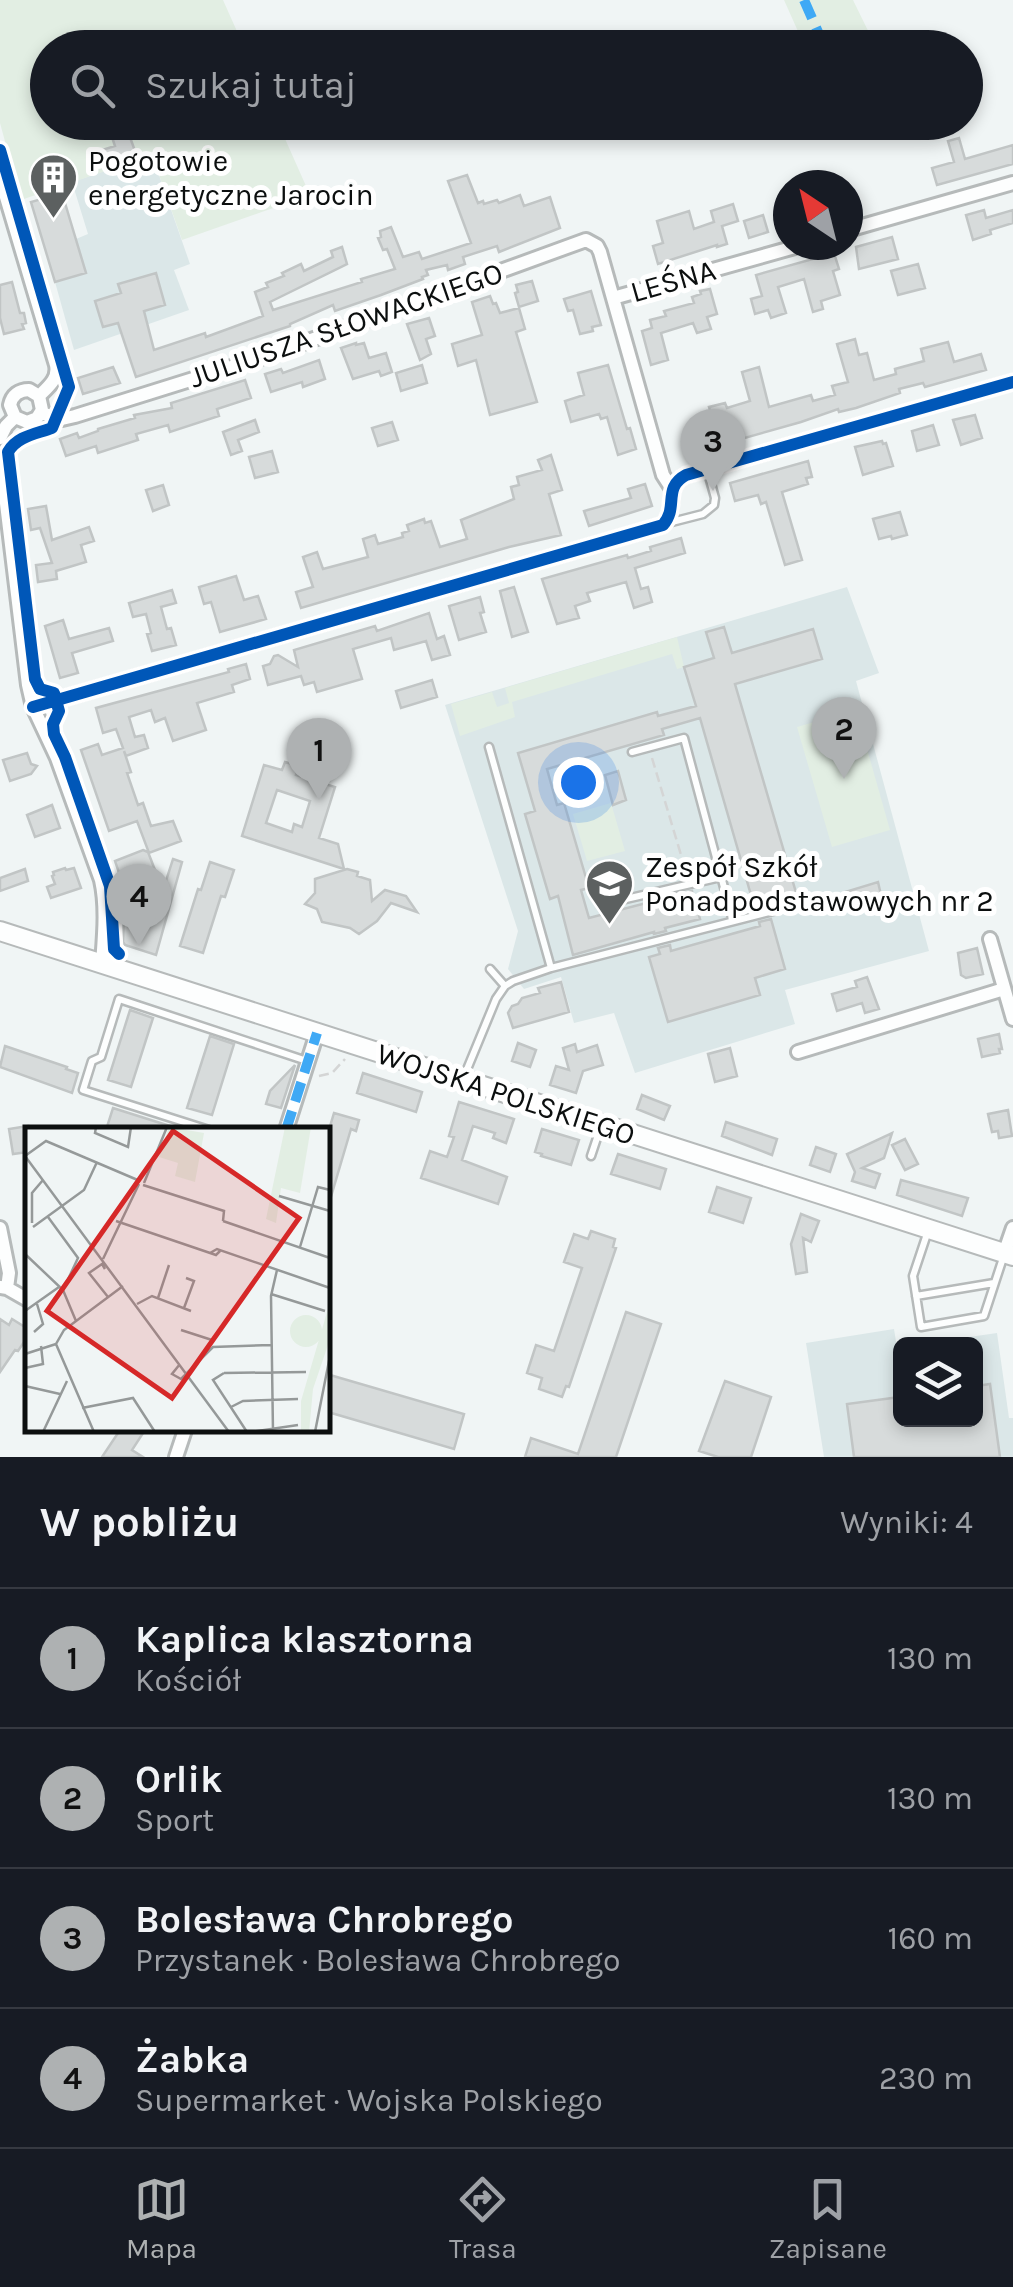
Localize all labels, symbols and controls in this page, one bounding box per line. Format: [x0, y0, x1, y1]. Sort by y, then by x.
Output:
search box [30, 30, 983, 140]
icon: search [65, 58, 120, 113]
text: Szukaj tutaj [145, 63, 357, 108]
place label: Pogotowie energetyczne Jarocin [88, 143, 374, 213]
building icon: Pogotowie energetyczne Jarocin [27, 152, 79, 220]
north arrow [773, 170, 863, 260]
street label: LEŚNA [626, 252, 720, 310]
street label: JULIUSZA SŁOWACKIEGO [185, 254, 507, 396]
pin: 3 [680, 408, 746, 491]
pin: 2 [812, 696, 876, 779]
pin: 1 [286, 718, 352, 800]
your location [553, 757, 604, 808]
place label: Zespół Szkół Ponadpodstawowych nr 2 [645, 849, 994, 919]
school or university icon: Zespół Szkół Ponadpodstawowych nr 2 [584, 858, 636, 926]
pin: 4 [106, 864, 172, 946]
street label: WOJSKA POLSKIEGO [372, 1035, 640, 1153]
inset map [25, 1127, 330, 1432]
map controls [893, 1337, 983, 1427]
button: layers [893, 1337, 983, 1427]
text: W pobliżu [40, 1497, 239, 1547]
text: Wyniki: 4 [840, 1504, 973, 1541]
text: Kaplica klasztorna [135, 1617, 474, 1662]
text: 1 [67, 1640, 78, 1677]
text: 130 m [887, 1640, 973, 1677]
text: Kościół [135, 1662, 241, 1699]
text: Orlik [135, 1757, 222, 1802]
text: 2 [63, 1780, 82, 1817]
text: 130 m [887, 1780, 973, 1817]
text: Sport [135, 1802, 214, 1839]
text: Bolesława Chrobrego [135, 1897, 514, 1942]
text: 3 [63, 1920, 82, 1957]
text: 160 m [888, 1920, 973, 1957]
text: Przystanek · Bolesława Chrobrego [135, 1942, 621, 1979]
text: Żabka [135, 2037, 249, 2082]
text: 4 [63, 2060, 82, 2097]
text: 230 m [879, 2060, 973, 2097]
text: Supermarket · Wojska Polskiego [135, 2082, 603, 2119]
tab: Mapa [126, 2172, 197, 2265]
tab: Trasa [449, 2172, 517, 2265]
tab: Zapisane [769, 2172, 887, 2265]

